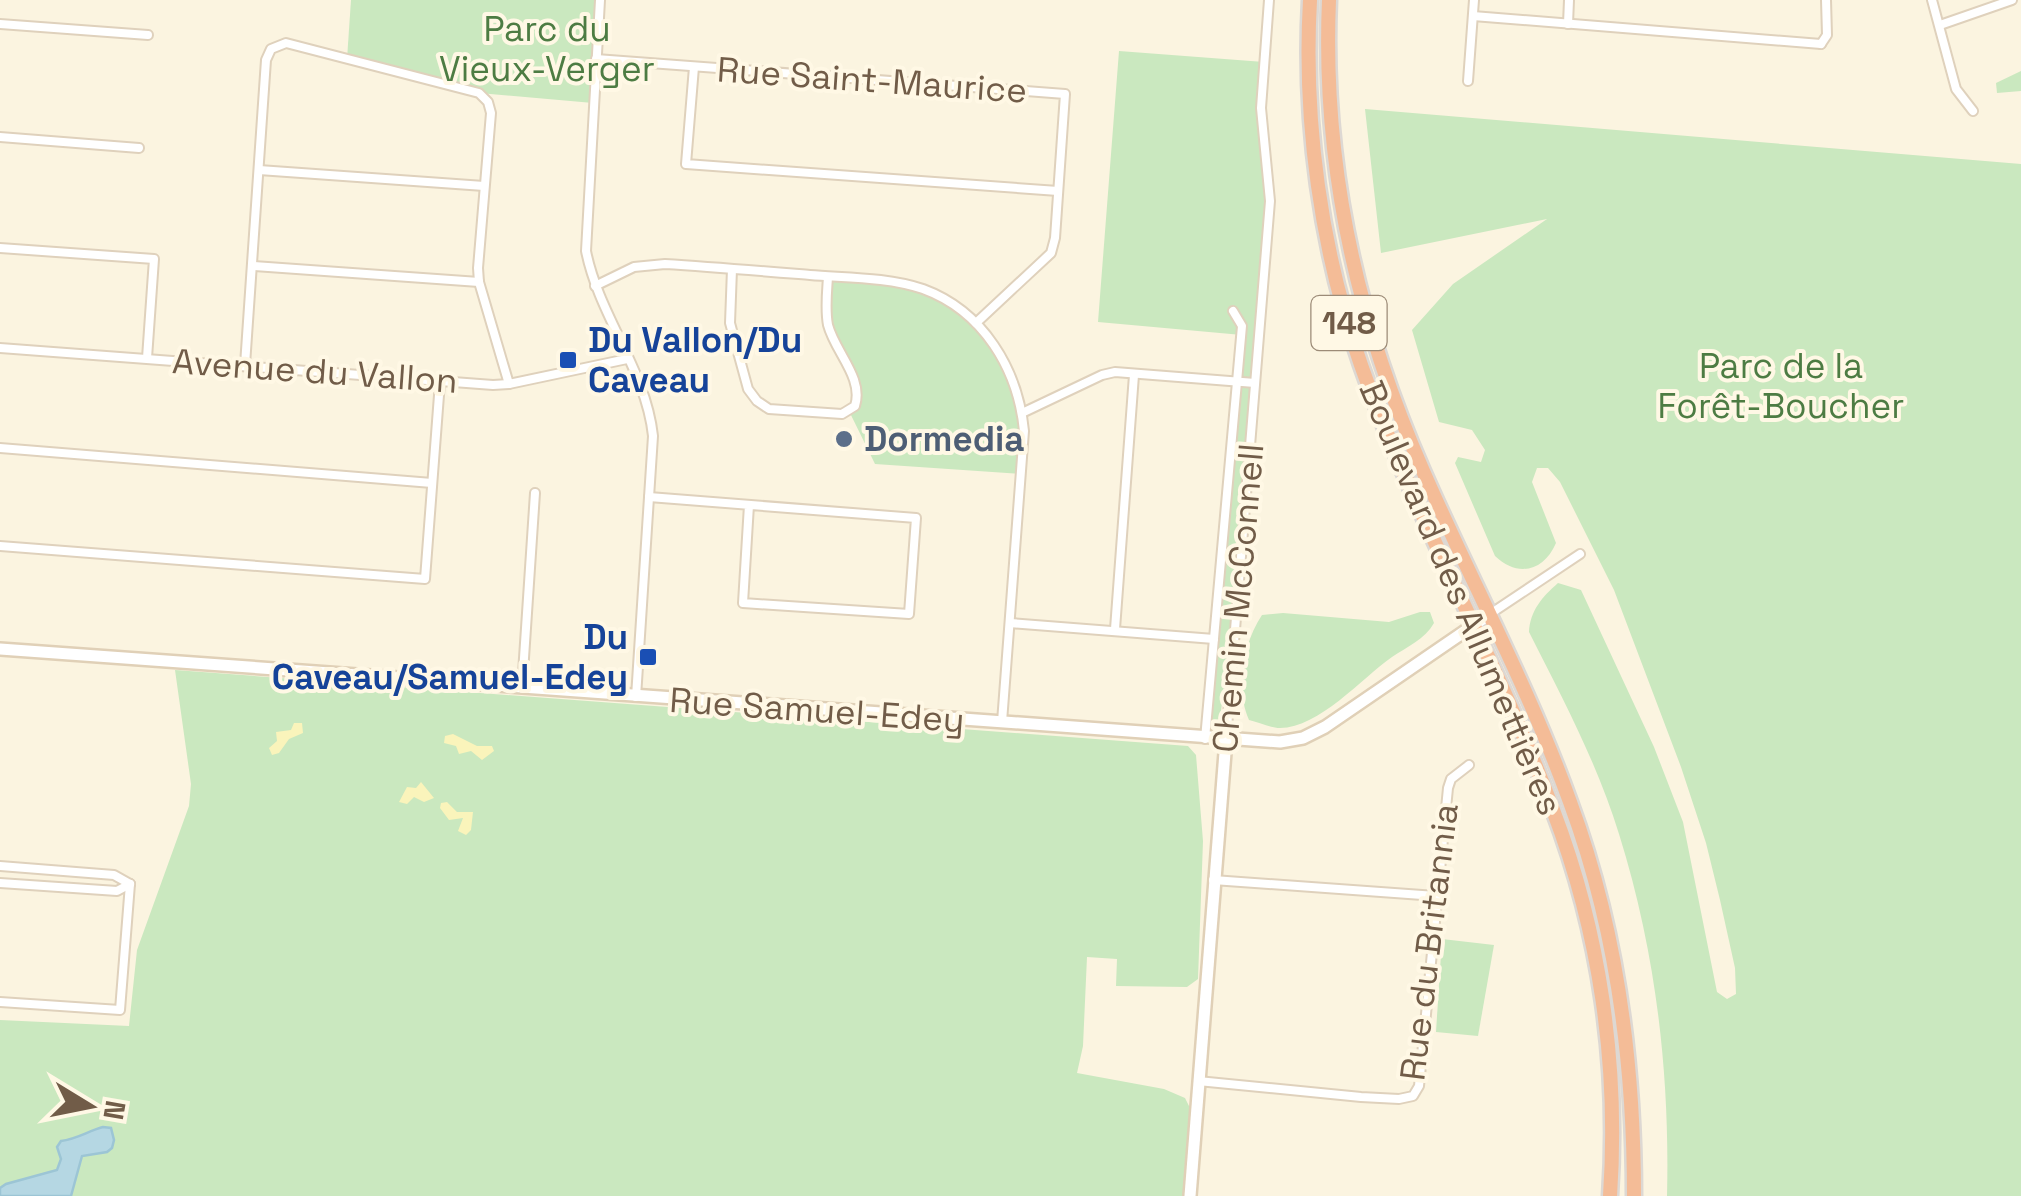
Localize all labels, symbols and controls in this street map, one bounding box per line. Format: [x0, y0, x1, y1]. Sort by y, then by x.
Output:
park label: Parc du Vieux-Verger [439, 7, 655, 91]
street label: Rue Saint-Maurice [716, 47, 1028, 113]
road number: 148 [1312, 296, 1386, 350]
place label: Du Vallon/Du Caveau [588, 318, 802, 402]
street label: Avenue du Vallon [171, 339, 459, 403]
park label: Parc de la Forêt-Boucher [1658, 344, 1904, 428]
marker: Du Vallon/Du Caveau [557, 349, 579, 371]
street label: Boulevard des Allumettières [1349, 374, 1573, 822]
place label: Dormedia [864, 417, 1025, 461]
marker: Dormedia [833, 428, 855, 450]
street label: Chemin McConnell [1203, 442, 1273, 754]
place label: Du Caveau/Samuel-Edey [272, 615, 628, 699]
marker: Du Caveau/Samuel-Edey [637, 646, 659, 668]
street label: Rue Samuel-Edey [668, 678, 966, 742]
street label: Rue du Britannia [1390, 801, 1468, 1083]
north arrow [40, 1056, 140, 1156]
text: N [95, 1098, 134, 1123]

